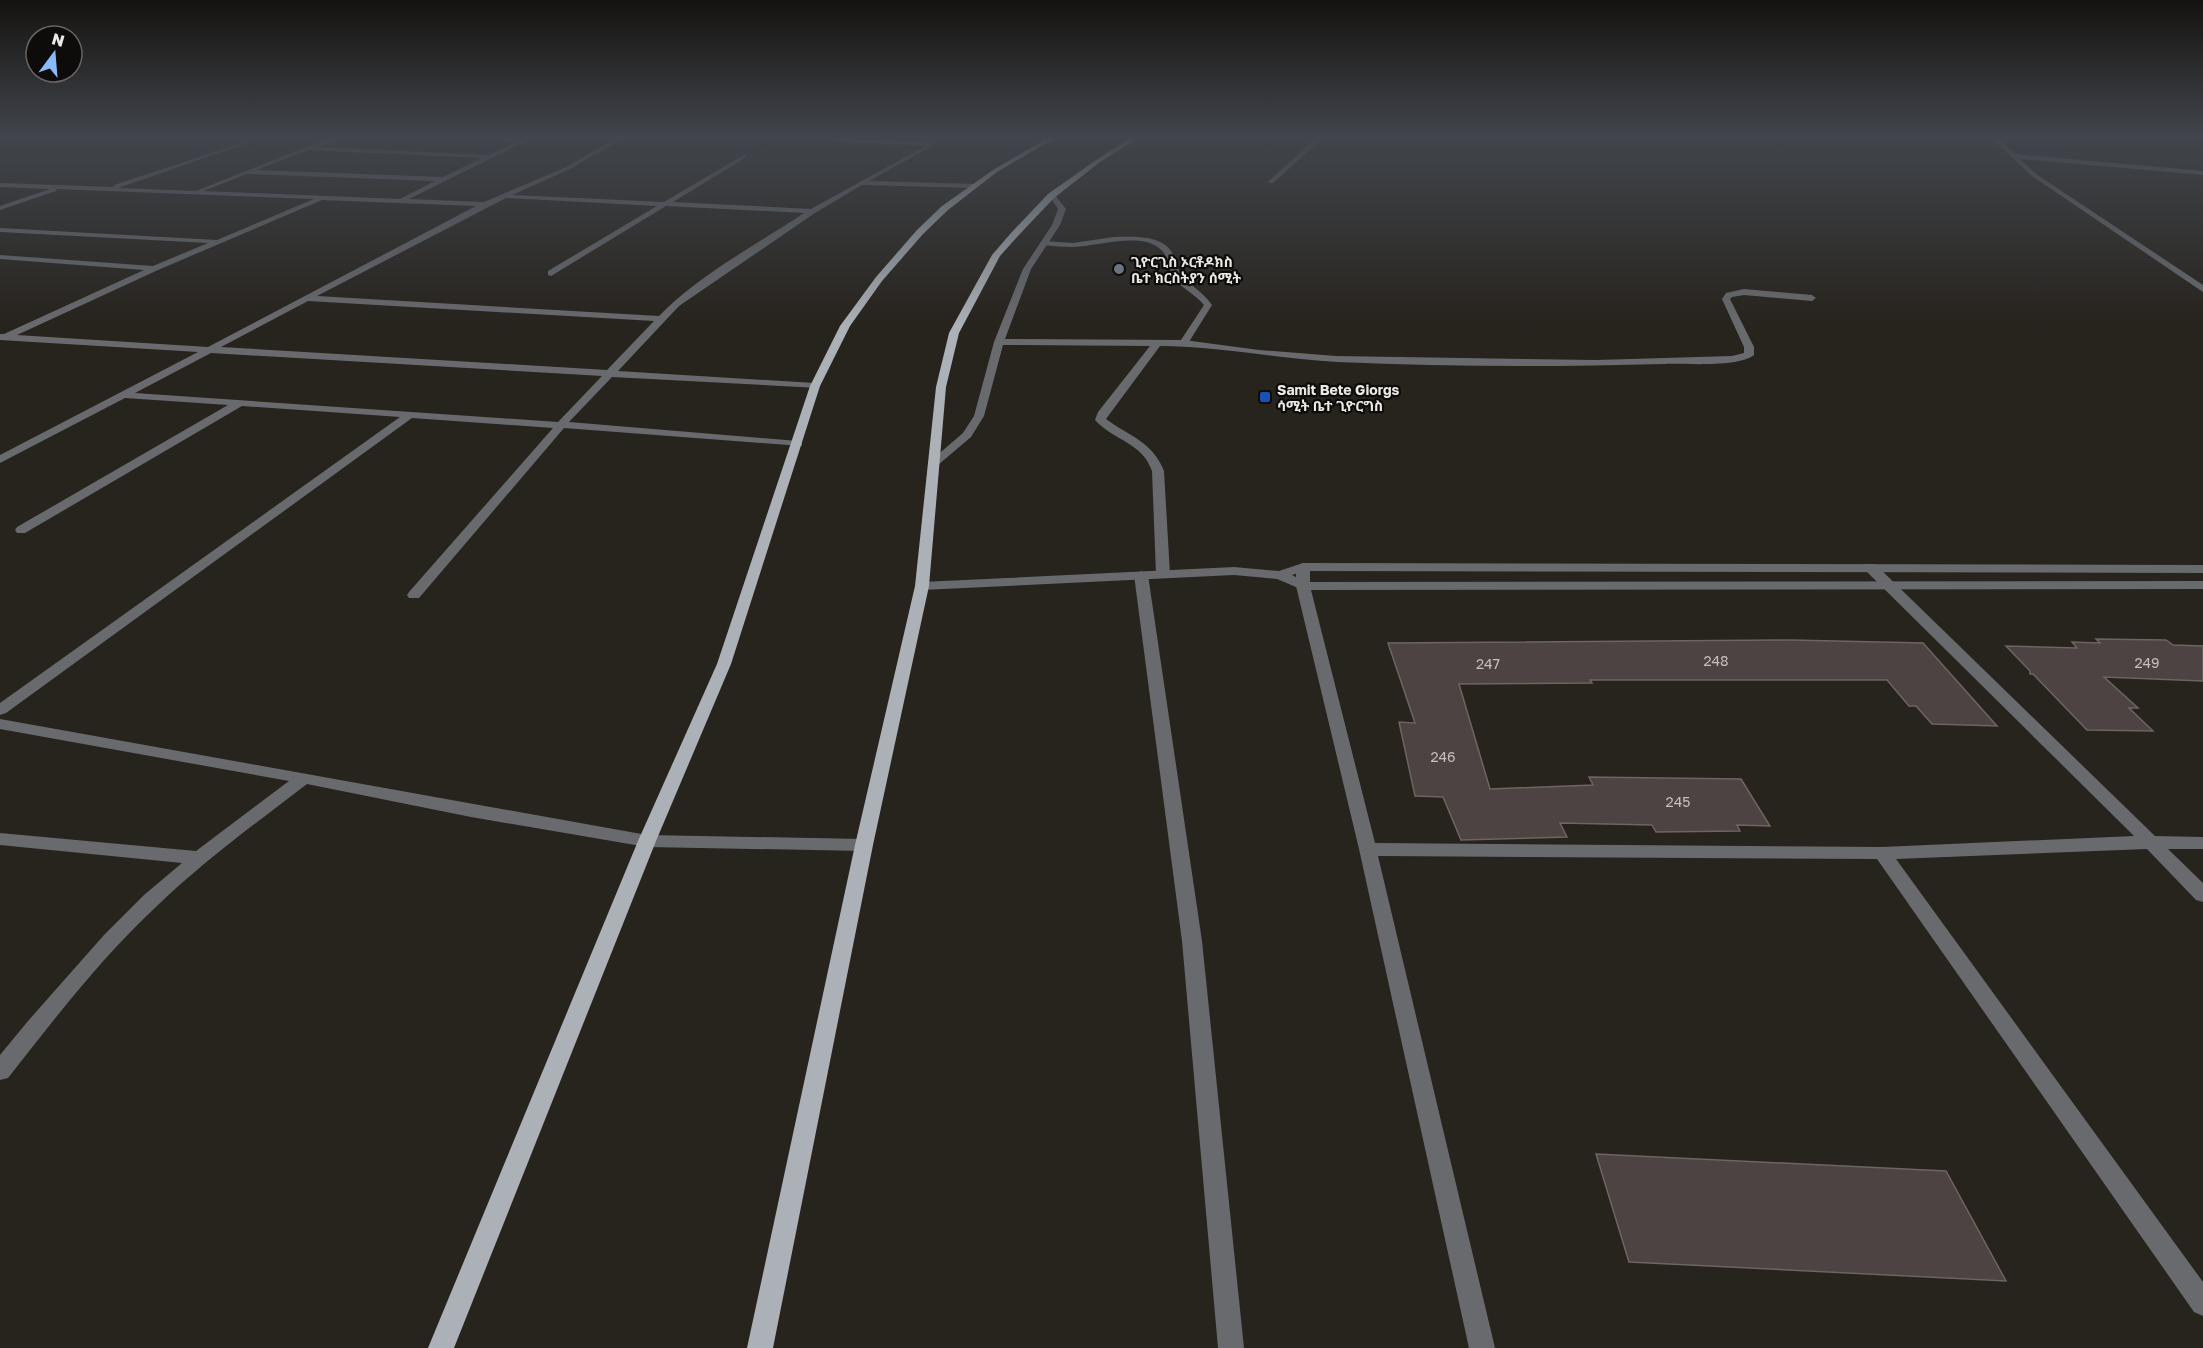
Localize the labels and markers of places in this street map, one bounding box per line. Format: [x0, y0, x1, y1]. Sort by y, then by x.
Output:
place label: ጊዮርጊስ ኦርቶዶክስ ቤተ ክርስትያን ሰሚት [1131, 253, 1241, 286]
marker: ጊዮርጊስ ኦርቶዶክስ ቤተ ክርስትያን ሰሚት [1112, 262, 1126, 276]
place label: Samit Bete Giorgs ሳሚት ቤተ ጊዮርግስ [1277, 381, 1399, 414]
marker: Samit Bete Giorgs ሳሚት ቤተ ጊዮርግስ [1258, 390, 1272, 404]

